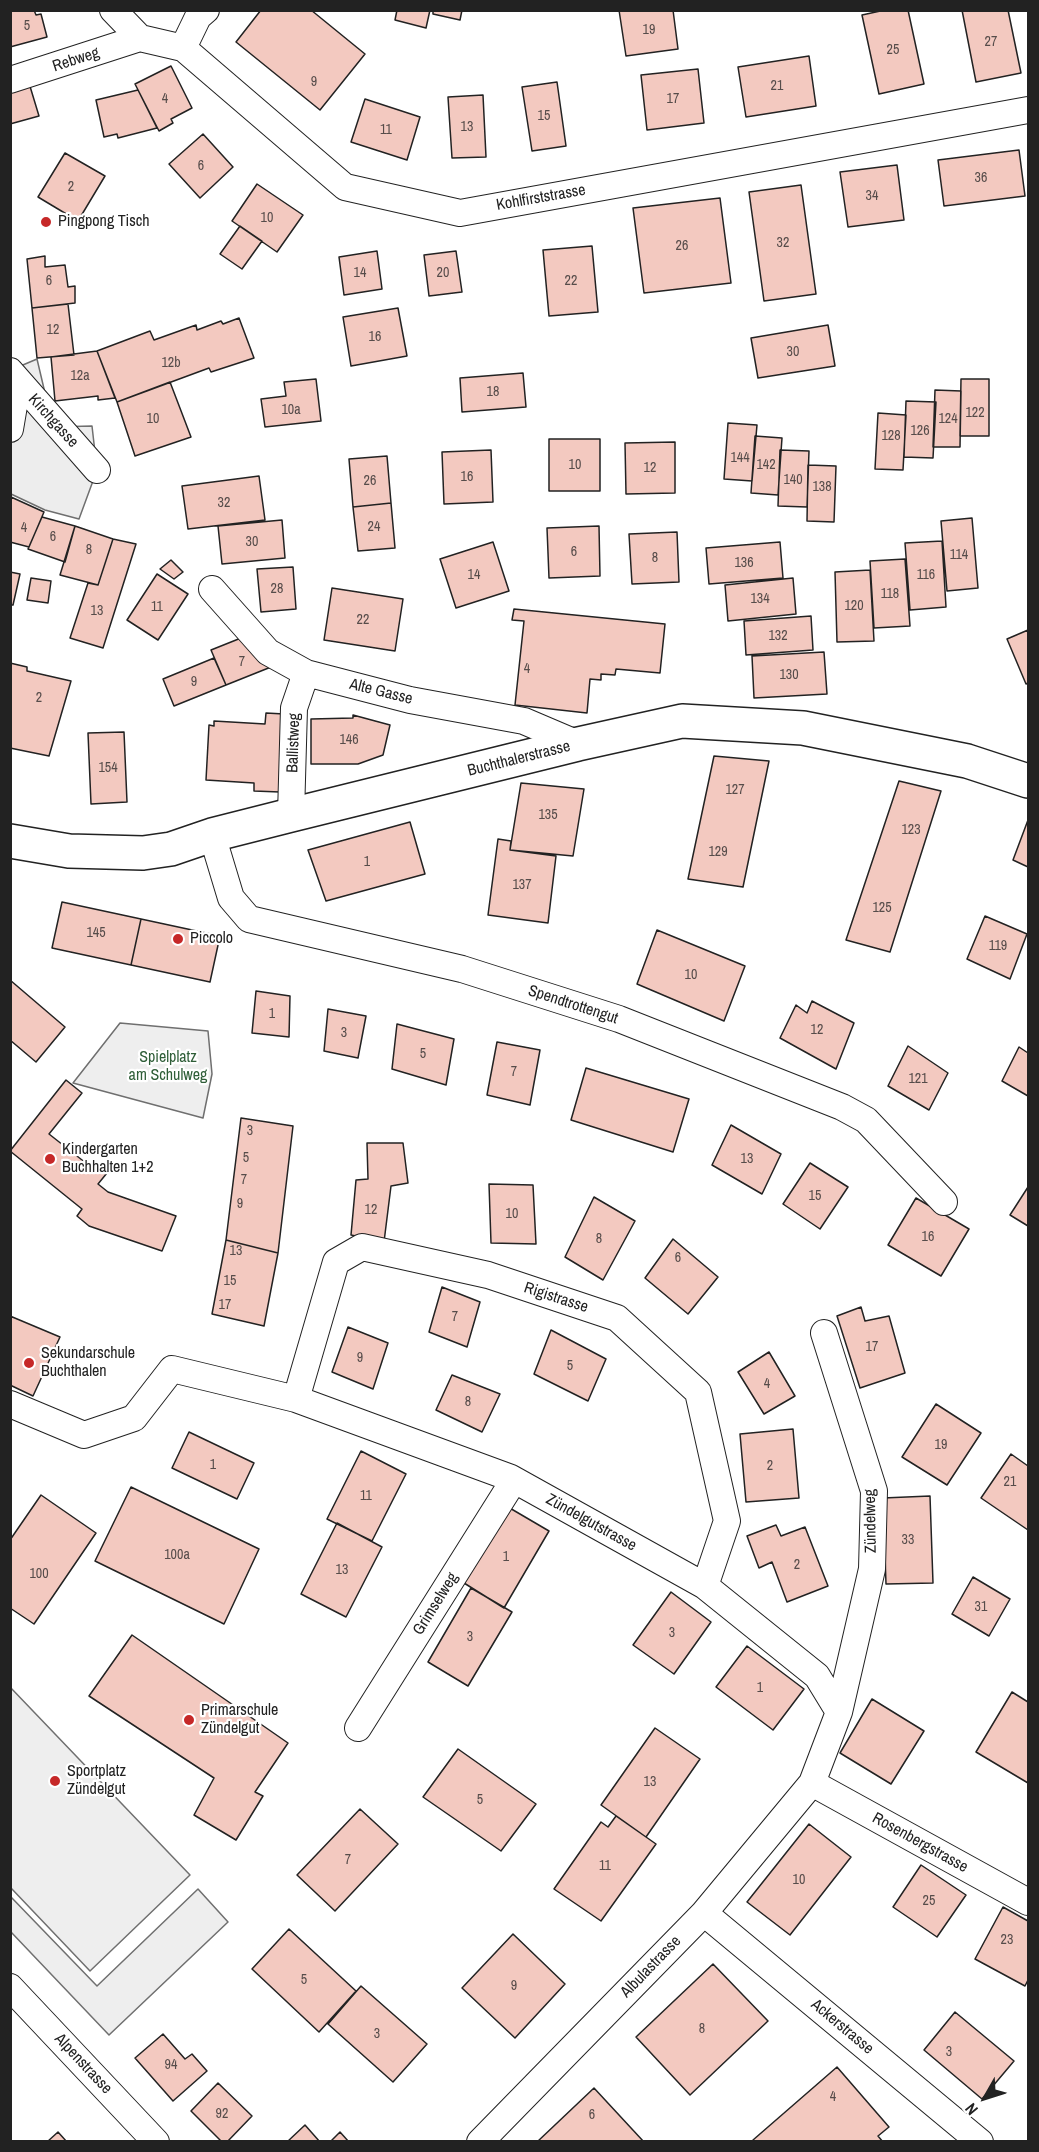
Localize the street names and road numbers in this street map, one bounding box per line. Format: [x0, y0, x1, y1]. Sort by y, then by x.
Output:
street label: Rebweg [50, 43, 102, 77]
street label: Kohlfirststrasse [495, 181, 587, 215]
street label: Kirchgasse [24, 390, 82, 452]
street label: Alte Gasse [348, 675, 414, 709]
street label: Ballistweg [283, 713, 305, 773]
street label: Buchthalerstrasse [466, 737, 572, 781]
street label: Spendtrottengut [526, 981, 620, 1029]
street label: Rigistrasse [521, 1279, 591, 1317]
street label: Zündelweg [861, 1489, 881, 1553]
street label: Zündelgutstrasse [542, 1490, 640, 1556]
street label: Grimselweg [409, 1569, 463, 1639]
street label: Rosenbergstrasse [869, 1809, 971, 1877]
street label: Albulastrasse [617, 1932, 685, 2002]
street label: Ackerstrasse [807, 1995, 877, 2059]
street label: Alpenstrasse [50, 2030, 116, 2098]

